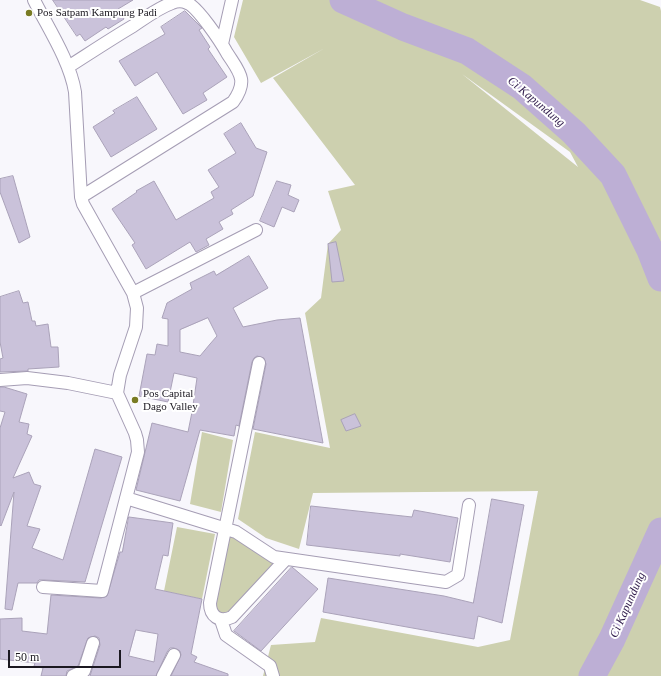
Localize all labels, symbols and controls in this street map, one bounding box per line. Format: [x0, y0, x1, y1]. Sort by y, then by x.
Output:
place label: Pos Satpam Kampung Padi [37, 6, 157, 20]
marker: Pos Satpam Kampung Padi [24, 8, 34, 18]
water label: Ci Kapundung [504, 74, 568, 130]
place label: Pos Capital Dago Valley [143, 387, 198, 413]
marker: Pos Capital Dago Valley [130, 395, 140, 405]
water label: Ci Kapundung [607, 570, 649, 640]
scale bar [10, 642, 123, 668]
text: 50 m [15, 650, 39, 664]

